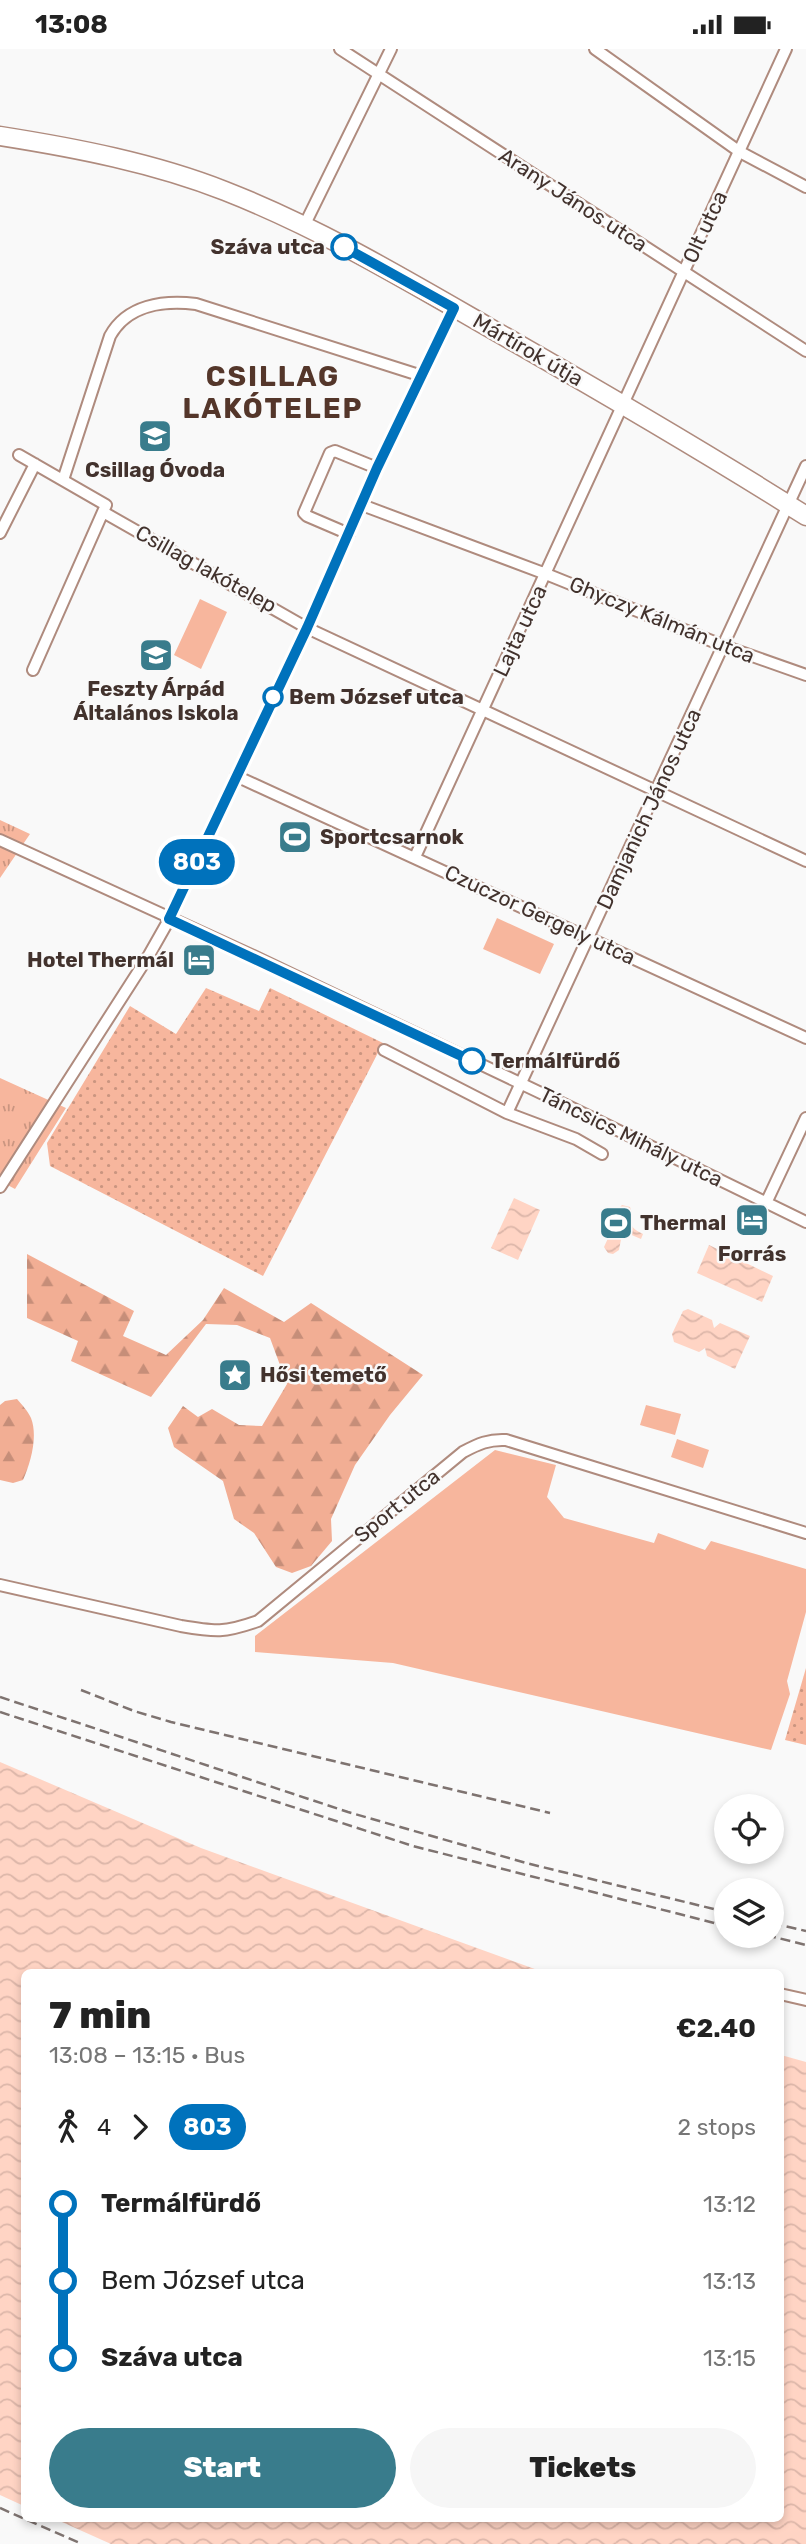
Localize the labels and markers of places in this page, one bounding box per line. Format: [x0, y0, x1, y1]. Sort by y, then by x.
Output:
place label: Száva utca [210, 234, 325, 259]
marker: Száva utca [331, 234, 357, 260]
school or university icon: Csillag Óvoda [136, 417, 174, 455]
place label: Csillag Óvoda [85, 457, 225, 482]
school or university icon: Feszty Árpád Általános Iskola [137, 636, 175, 674]
place label: Feszty Árpád Általános Iskola [73, 676, 239, 725]
place label: Bem József utca [289, 684, 464, 709]
marker: Bem József utca [263, 687, 283, 707]
sports icon: Sportcsarnok [276, 818, 314, 856]
place label: Sportcsarnok [320, 824, 465, 849]
hotel icon: Hotel Thermál [180, 941, 218, 979]
place label: Hotel Thermál [27, 947, 174, 972]
marker: Termálfürdő [459, 1048, 485, 1074]
place label: Termálfürdő [491, 1048, 620, 1073]
hotel icon: Forrás [733, 1201, 771, 1239]
sports icon: Thermal [597, 1204, 635, 1242]
place label: Thermal [640, 1210, 726, 1235]
place label: Forrás [718, 1241, 786, 1266]
place icon: Hősi temető [216, 1356, 254, 1394]
place label: Hősi temető [260, 1362, 387, 1387]

